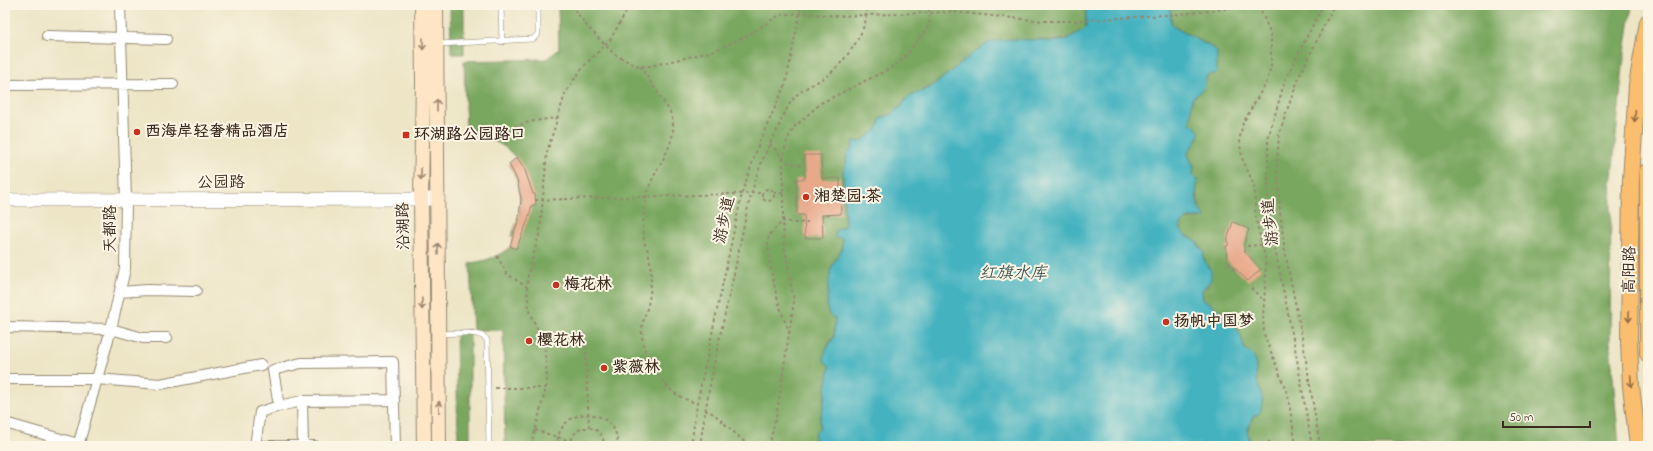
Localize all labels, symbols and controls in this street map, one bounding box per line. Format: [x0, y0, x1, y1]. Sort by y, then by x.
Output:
one-way arrow [419, 37, 426, 50]
one-way arrow [433, 99, 441, 112]
one-way arrow [1632, 109, 1639, 122]
place label: 西海岸轻奢精品酒店 [145, 120, 289, 144]
place label: 环湖路公园路口 [414, 123, 526, 147]
marker: 西海岸轻奢精品酒店 [132, 127, 142, 137]
marker: 环湖路公园路口 [401, 130, 411, 140]
one-way arrow [417, 167, 425, 180]
street label: 公园路 [197, 171, 245, 195]
place label: 湘楚园·茶 [814, 185, 881, 209]
marker: 湘楚园·茶 [801, 192, 811, 202]
street label: 游步道 [708, 194, 742, 246]
street label: 游步道 [1257, 197, 1285, 247]
street label: 沿湖路 [392, 202, 416, 250]
street label: 天都路 [99, 205, 123, 253]
one-way arrow [434, 243, 442, 256]
street label: 高阳路 [1618, 246, 1642, 294]
water label: 红旗水库 [979, 261, 1049, 286]
place label: 梅花林 [564, 273, 612, 297]
marker: 梅花林 [551, 280, 561, 290]
one-way arrow [419, 297, 426, 310]
one-way arrow [1625, 309, 1633, 322]
place label: 扬帆中国梦 [1174, 310, 1254, 334]
marker: 扬帆中国梦 [1161, 317, 1171, 327]
place label: 樱花林 [537, 329, 585, 353]
marker: 樱花林 [524, 336, 534, 346]
place label: 紫薇林 [612, 356, 660, 380]
marker: 紫薇林 [599, 363, 609, 373]
one-way arrow [1627, 374, 1634, 387]
one-way arrow [435, 401, 442, 414]
scale bar [1503, 403, 1590, 429]
text: 50 m [1509, 409, 1533, 427]

